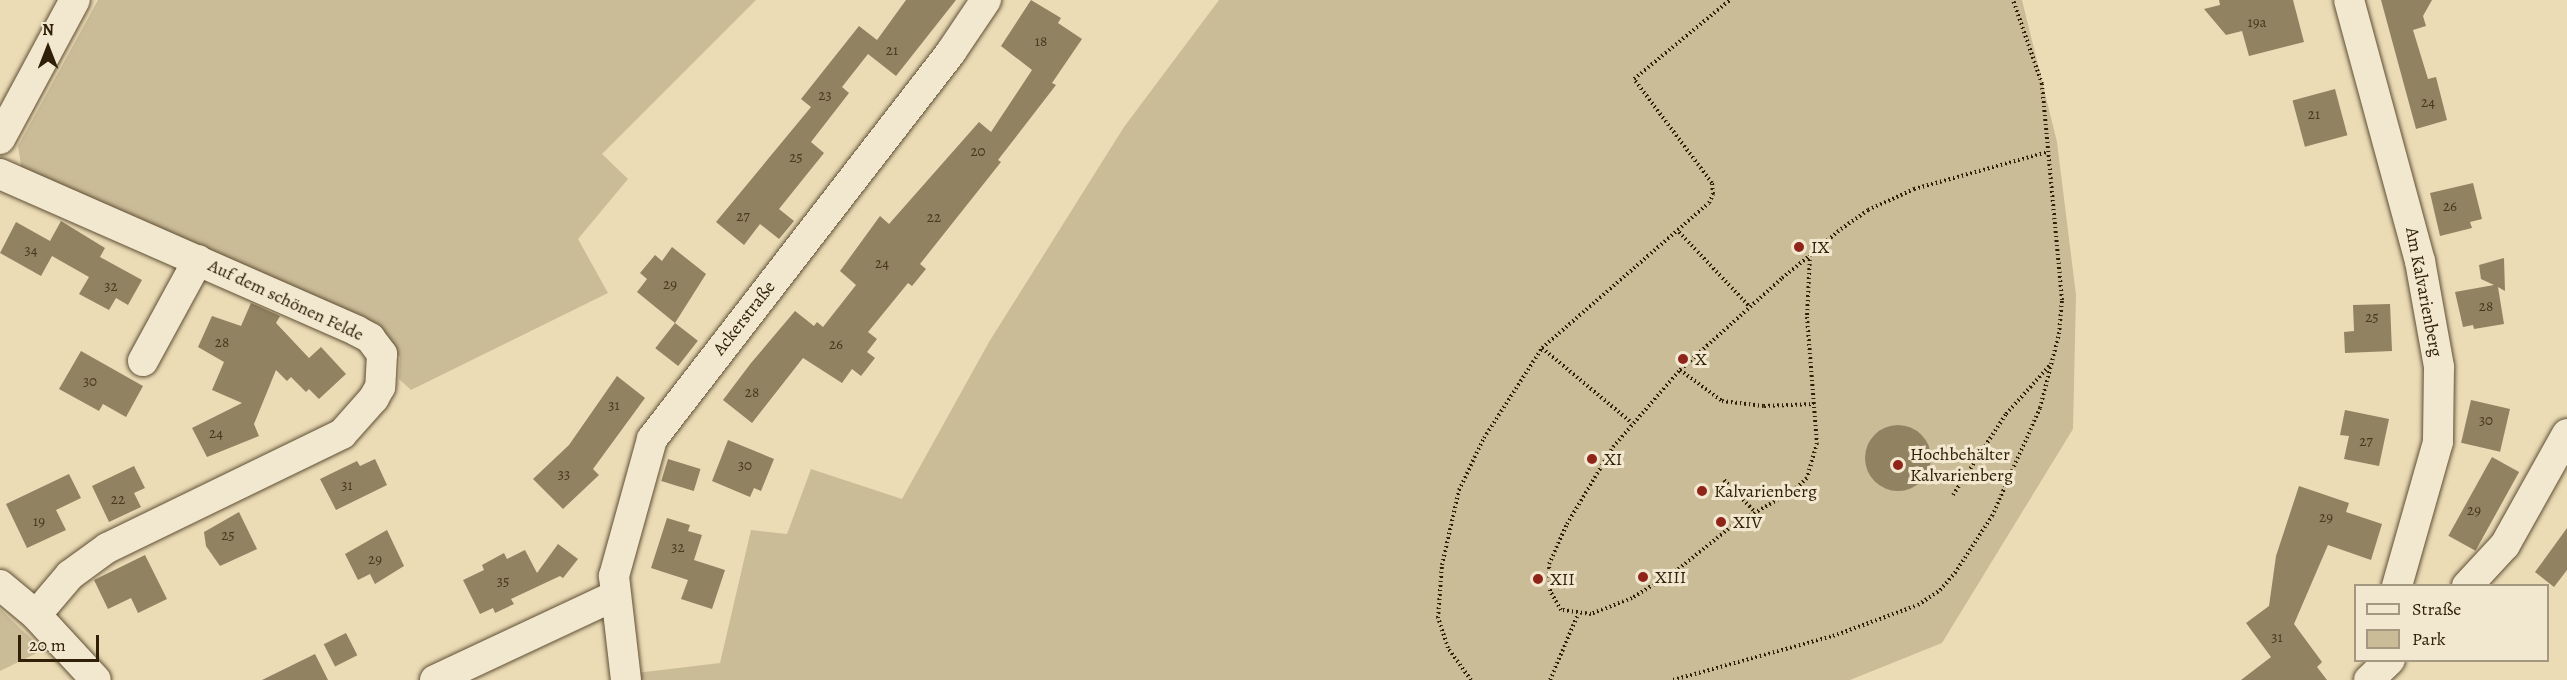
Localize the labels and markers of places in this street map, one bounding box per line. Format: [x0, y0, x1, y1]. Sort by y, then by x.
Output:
place label: IX [1811, 236, 1829, 258]
marker: IX [1792, 240, 1806, 254]
place label: X [1695, 348, 1707, 370]
marker: X [1676, 352, 1690, 366]
place label: Hochbehälter Kalvarienberg [1910, 444, 2013, 486]
place label: XI [1604, 448, 1622, 470]
marker: XI [1585, 452, 1599, 466]
marker: Hochbehälter Kalvarienberg [1891, 458, 1905, 472]
place label: Kalvarienberg [1714, 480, 1817, 502]
marker: Kalvarienberg [1695, 484, 1709, 498]
place label: XIV [1733, 511, 1762, 533]
marker: XIV [1714, 515, 1728, 529]
place label: XIII [1655, 566, 1686, 588]
place label: XII [1550, 568, 1575, 590]
marker: XIII [1636, 570, 1650, 584]
marker: XII [1531, 572, 1545, 586]

